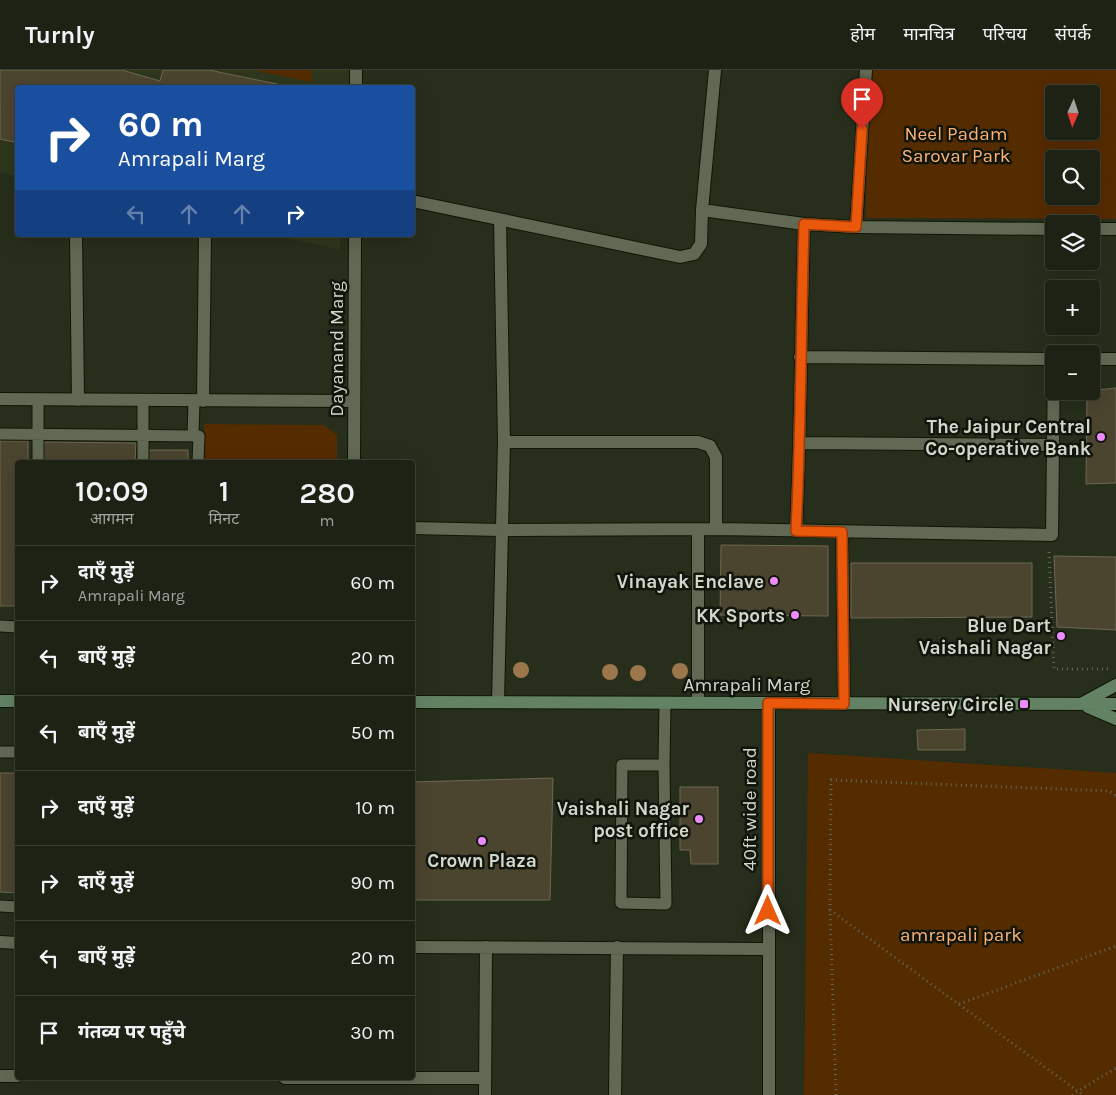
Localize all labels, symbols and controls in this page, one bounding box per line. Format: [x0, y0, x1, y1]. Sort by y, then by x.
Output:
text: Turnly [25, 21, 95, 49]
text: होम [850, 23, 875, 45]
text: मानचित्र [903, 23, 955, 45]
text: परिचय [983, 23, 1027, 45]
text: संपर्क [1055, 23, 1091, 45]
pin [841, 78, 883, 129]
icon: arrive [848, 85, 876, 113]
north arrow [1045, 85, 1100, 140]
map controls [1045, 85, 1100, 400]
text: 60 m [118, 104, 203, 145]
icon: right [35, 105, 100, 170]
park label: Neel Padam Sarovar Park [901, 123, 1011, 167]
text: Amrapali Marg [118, 146, 265, 172]
button: search [1045, 150, 1100, 205]
icon: left [122, 200, 150, 228]
icon: ahead [175, 200, 203, 228]
icon: ahead [228, 200, 256, 228]
icon: right [281, 200, 309, 228]
button: layers [1045, 215, 1100, 270]
button: + [1045, 280, 1100, 335]
street label: Dayanand Marg [326, 281, 348, 417]
button: − [1045, 345, 1100, 400]
place label: The Jaipur Central Co-operative Bank [925, 416, 1091, 460]
marker: The Jaipur Central Co-operative Bank [1095, 431, 1107, 443]
text: 10:09 [75, 473, 149, 509]
text: 1 [219, 473, 229, 509]
text: 280 [299, 475, 355, 511]
text: आगमन [90, 509, 134, 528]
text: मिनट [209, 509, 239, 528]
text: m [320, 511, 335, 530]
text: दाएँ मुड़ें [78, 561, 134, 583]
icon: right [35, 569, 63, 597]
place label: Vinayak Enclave [617, 571, 764, 593]
text: 60 m [351, 572, 395, 594]
marker: Vinayak Enclave [768, 575, 780, 587]
text: Amrapali Marg [78, 586, 185, 605]
place label: KK Sports [696, 605, 785, 627]
marker: KK Sports [789, 609, 801, 621]
place label: Blue Dart Vaishali Nagar [919, 615, 1052, 659]
marker: Blue Dart Vaishali Nagar [1055, 630, 1067, 642]
icon: left [35, 644, 63, 672]
text: बाएँ मुड़ें [78, 646, 135, 668]
text: 20 m [350, 647, 395, 669]
street label: Amrapali Marg [684, 674, 811, 696]
place label: Nursery Circle [887, 694, 1014, 716]
marker: Nursery Circle [1018, 698, 1030, 710]
icon: left [35, 719, 63, 747]
text: बाएँ मुड़ें [78, 721, 135, 743]
text: 50 m [351, 722, 395, 744]
street label: 40ft wide road [739, 747, 761, 871]
icon: right [35, 794, 63, 822]
text: दाएँ मुड़ें [78, 796, 134, 818]
text: 10 m [355, 797, 395, 819]
place label: Vaishali Nagar post office [557, 798, 690, 842]
marker: Vaishali Nagar post office [693, 813, 705, 825]
marker: Crown Plaza [476, 835, 488, 847]
place label: Crown Plaza [427, 850, 537, 872]
icon: right [35, 869, 63, 897]
text: दाएँ मुड़ें [78, 871, 134, 893]
text: 90 m [350, 872, 395, 894]
position arrow [741, 884, 793, 936]
park label: amrapali park [900, 924, 1022, 946]
icon: left [35, 944, 63, 972]
text: बाएँ मुड़ें [78, 946, 135, 968]
text: 20 m [350, 947, 395, 969]
icon: arrive [35, 1019, 63, 1047]
text: गंतव्य पर पहुँचे [78, 1021, 185, 1043]
text: 30 m [350, 1022, 395, 1044]

